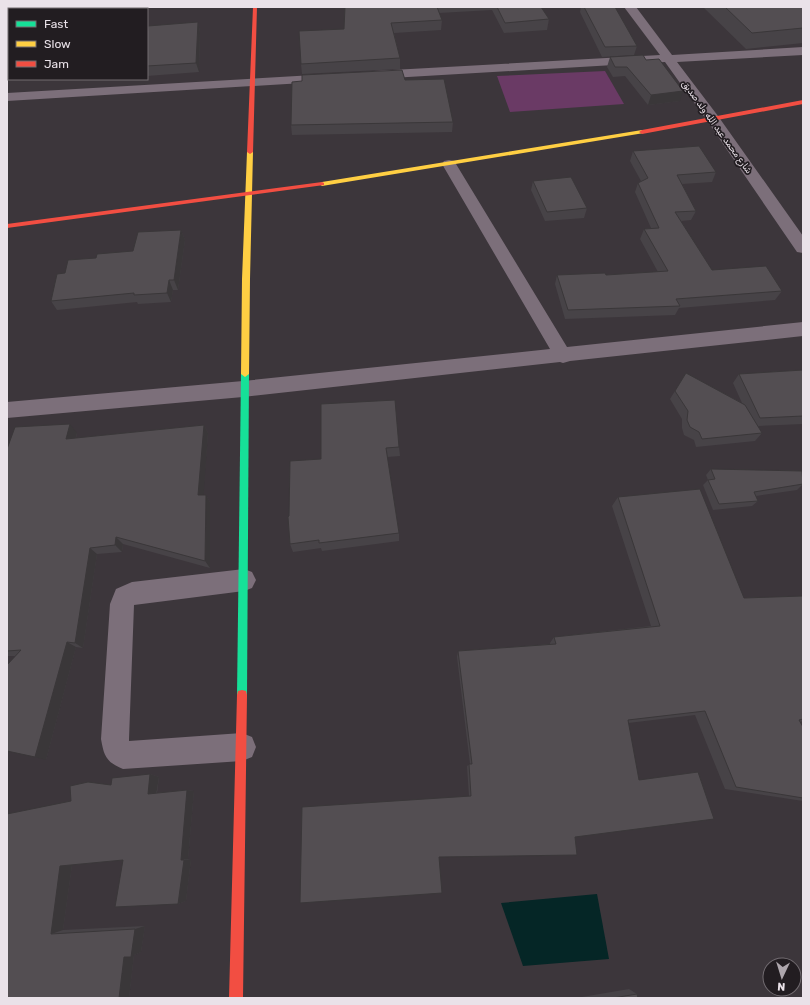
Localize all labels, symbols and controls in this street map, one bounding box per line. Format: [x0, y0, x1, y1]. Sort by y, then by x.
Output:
legend [8, 8, 148, 80]
text: Fast [44, 17, 68, 31]
text: Slow [44, 37, 71, 51]
text: Jam [44, 57, 69, 71]
street label: شارع محمد عبد الله ولد صديق [679, 79, 754, 176]
north arrow [762, 957, 802, 997]
text: N [777, 980, 786, 993]

